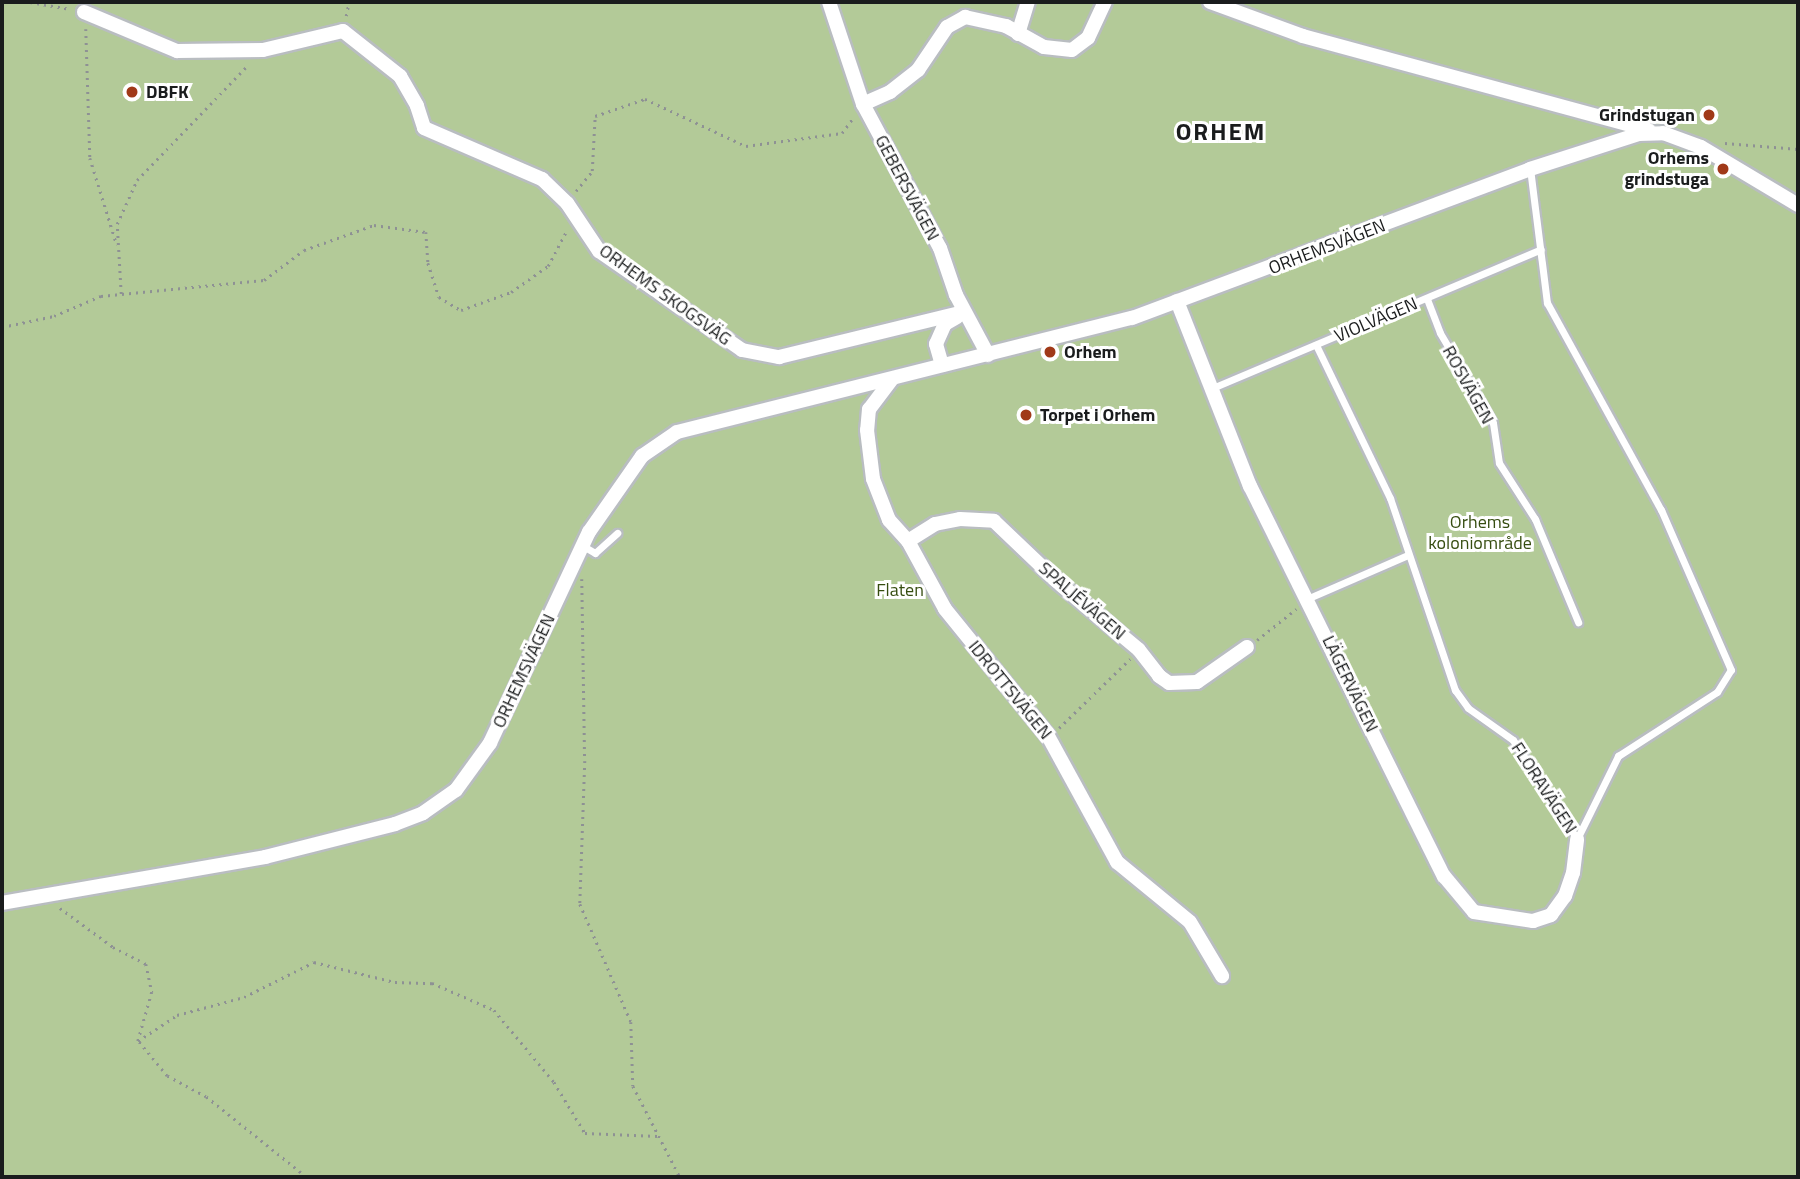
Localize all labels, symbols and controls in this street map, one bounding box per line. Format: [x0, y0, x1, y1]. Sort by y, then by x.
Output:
place label: DBFK [146, 81, 189, 103]
marker: DBFK [124, 84, 140, 100]
place label: Grindstugan [1599, 104, 1695, 126]
marker: Grindstugan [1701, 107, 1717, 123]
district label: ORHEM [1176, 118, 1266, 146]
street label: GEBERSVÄGEN [870, 132, 944, 244]
place label: Orhems grindstuga [1624, 148, 1709, 190]
marker: Orhems grindstuga [1715, 161, 1731, 177]
street label: ORHEMSVÄGEN [1265, 215, 1389, 279]
street label: ORHEMS SKOGSVÄG [595, 240, 735, 350]
street label: VIOLVÄGEN [1331, 293, 1421, 347]
place label: Orhem [1064, 341, 1117, 363]
street label: ROSVÄGEN [1438, 342, 1498, 428]
marker: Orhem [1042, 344, 1058, 360]
place label: Torpet i Orhem [1040, 404, 1155, 426]
marker: Torpet i Orhem [1018, 407, 1034, 423]
park label: Orhems koloniområde [1428, 512, 1532, 554]
street label: SPALJÉVÄGEN [1034, 557, 1130, 645]
park label: Flaten [876, 579, 924, 601]
street label: ORHEMSVÄGEN [488, 610, 560, 732]
street label: LÄGERVÄGEN [1317, 632, 1383, 736]
street label: IDROTTSVÄGEN [964, 636, 1056, 744]
street label: FLORAVÄGEN [1506, 738, 1582, 838]

